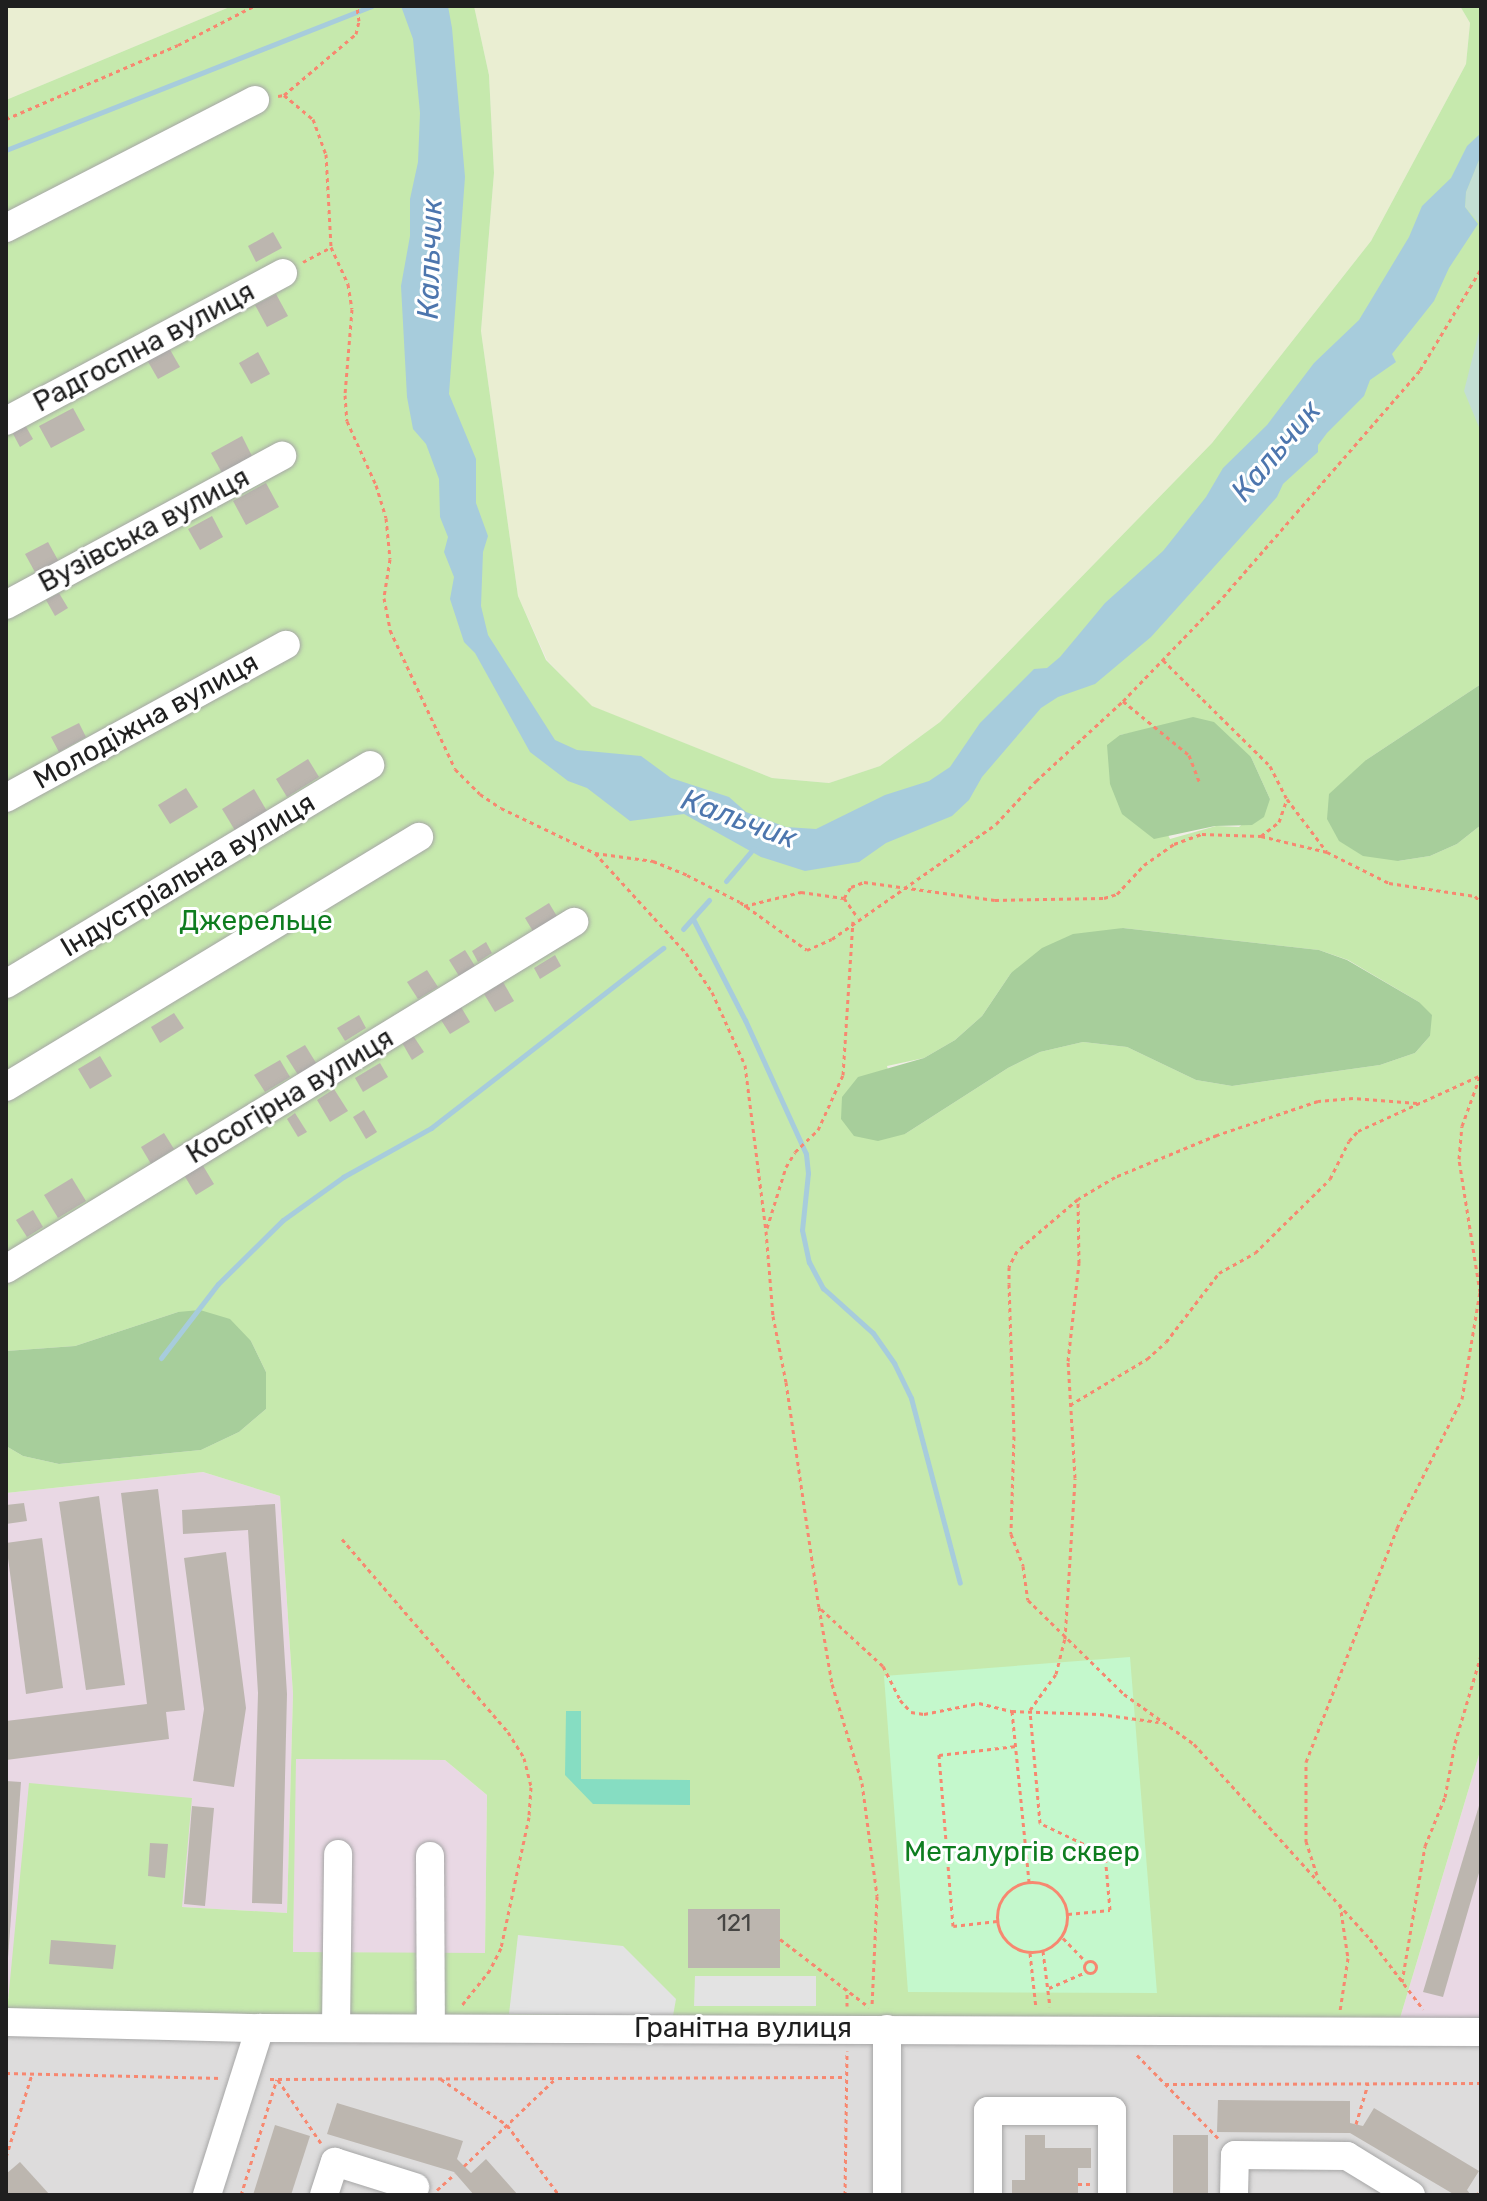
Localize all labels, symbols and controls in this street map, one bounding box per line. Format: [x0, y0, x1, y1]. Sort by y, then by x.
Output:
water label: Кальчик [410, 198, 450, 320]
street label: Радгоспна вулиця [28, 275, 260, 419]
water label: Кальчик [1224, 393, 1328, 509]
street label: Вузівська вулиця [33, 460, 255, 600]
street label: Молодіжна вулиця [28, 645, 264, 797]
water label: Кальчик [676, 782, 802, 856]
street label: Індустріальна вулиця [55, 786, 321, 964]
park label: Джерельце [179, 904, 333, 938]
street label: Косогірна вулиця [180, 1021, 400, 1171]
park label: Металургів сквер [904, 1835, 1140, 1869]
house number: 121 [717, 1910, 751, 1938]
street label: Гранітна вулиця [634, 2011, 852, 2045]

